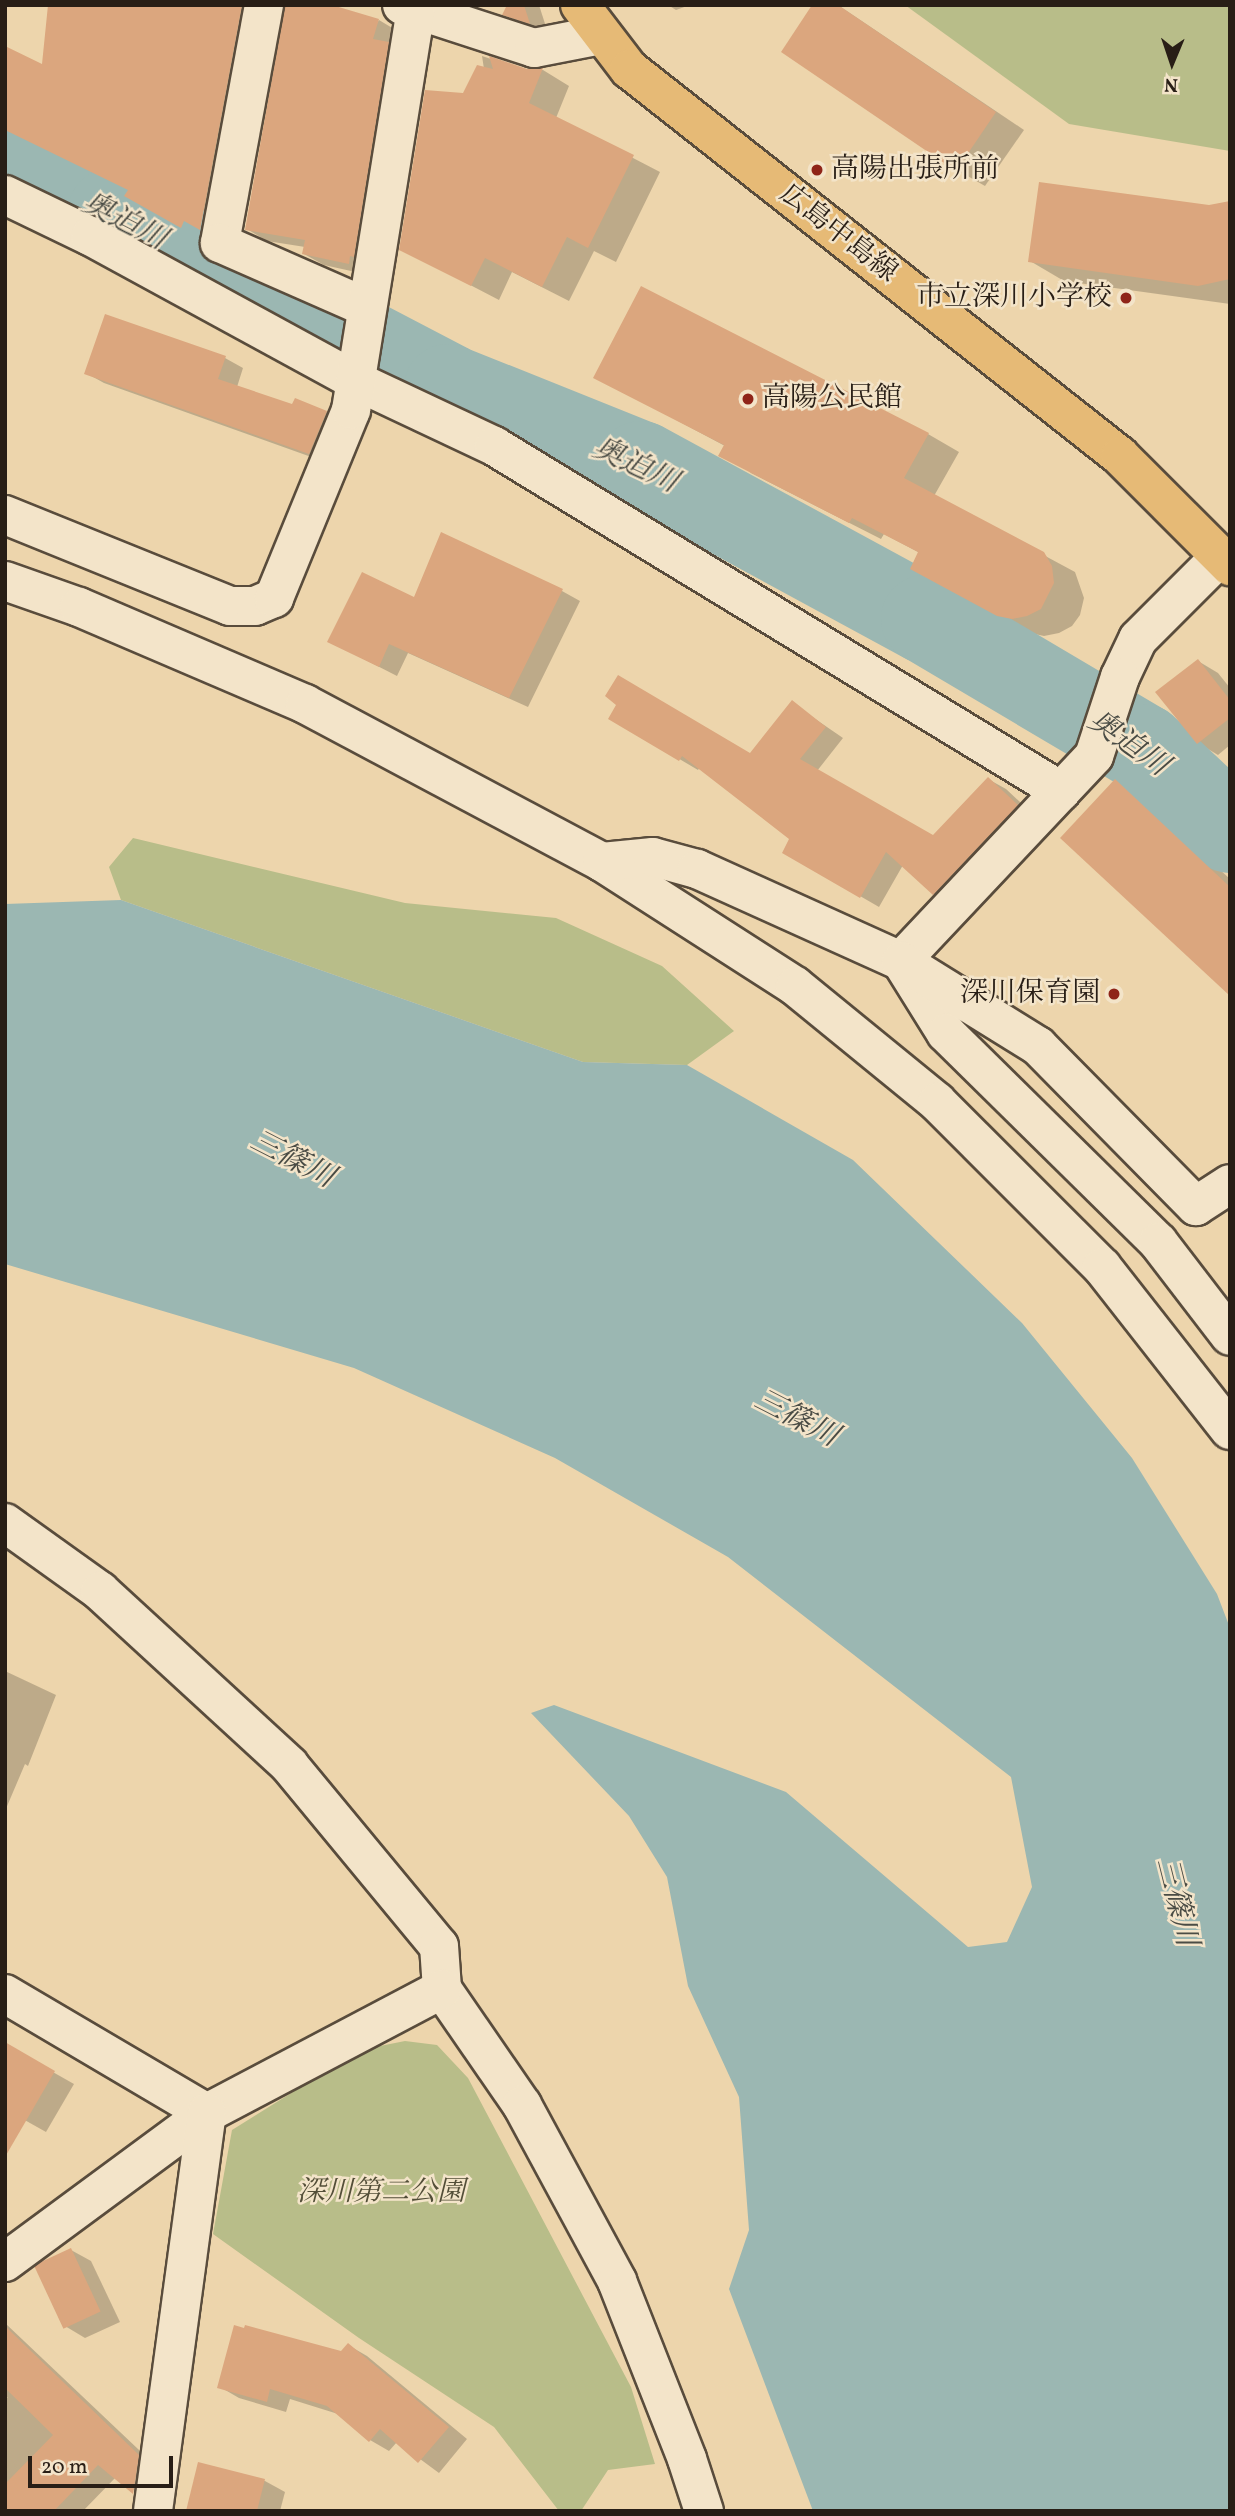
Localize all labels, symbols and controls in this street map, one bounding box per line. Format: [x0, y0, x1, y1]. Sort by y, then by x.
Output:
north arrow [1137, 28, 1207, 98]
text: N [1164, 71, 1179, 97]
place label: 高陽出張所前 [831, 153, 999, 187]
marker: 高陽出張所前 [809, 162, 825, 178]
street label: 広島中島線 [772, 178, 904, 290]
water label: 奥迫川 [76, 186, 172, 258]
place label: 市立深川小学校 [916, 281, 1112, 315]
marker: 市立深川小学校 [1118, 290, 1134, 306]
place label: 高陽公民館 [762, 382, 902, 416]
marker: 高陽公民館 [740, 391, 756, 407]
water label: 奥迫川 [587, 431, 683, 501]
water label: 奥迫川 [1081, 703, 1175, 785]
place label: 深川保育園 [960, 977, 1100, 1011]
marker: 深川保育園 [1106, 986, 1122, 1002]
water label: 三篠川 [244, 1124, 340, 1196]
water label: 三篠川 [748, 1383, 844, 1455]
water label: 三篠川 [1148, 1854, 1204, 1950]
park label: 深川第二公園 [297, 2176, 465, 2210]
scale bar [32, 2442, 177, 2486]
text: 20 m [41, 2453, 87, 2482]

